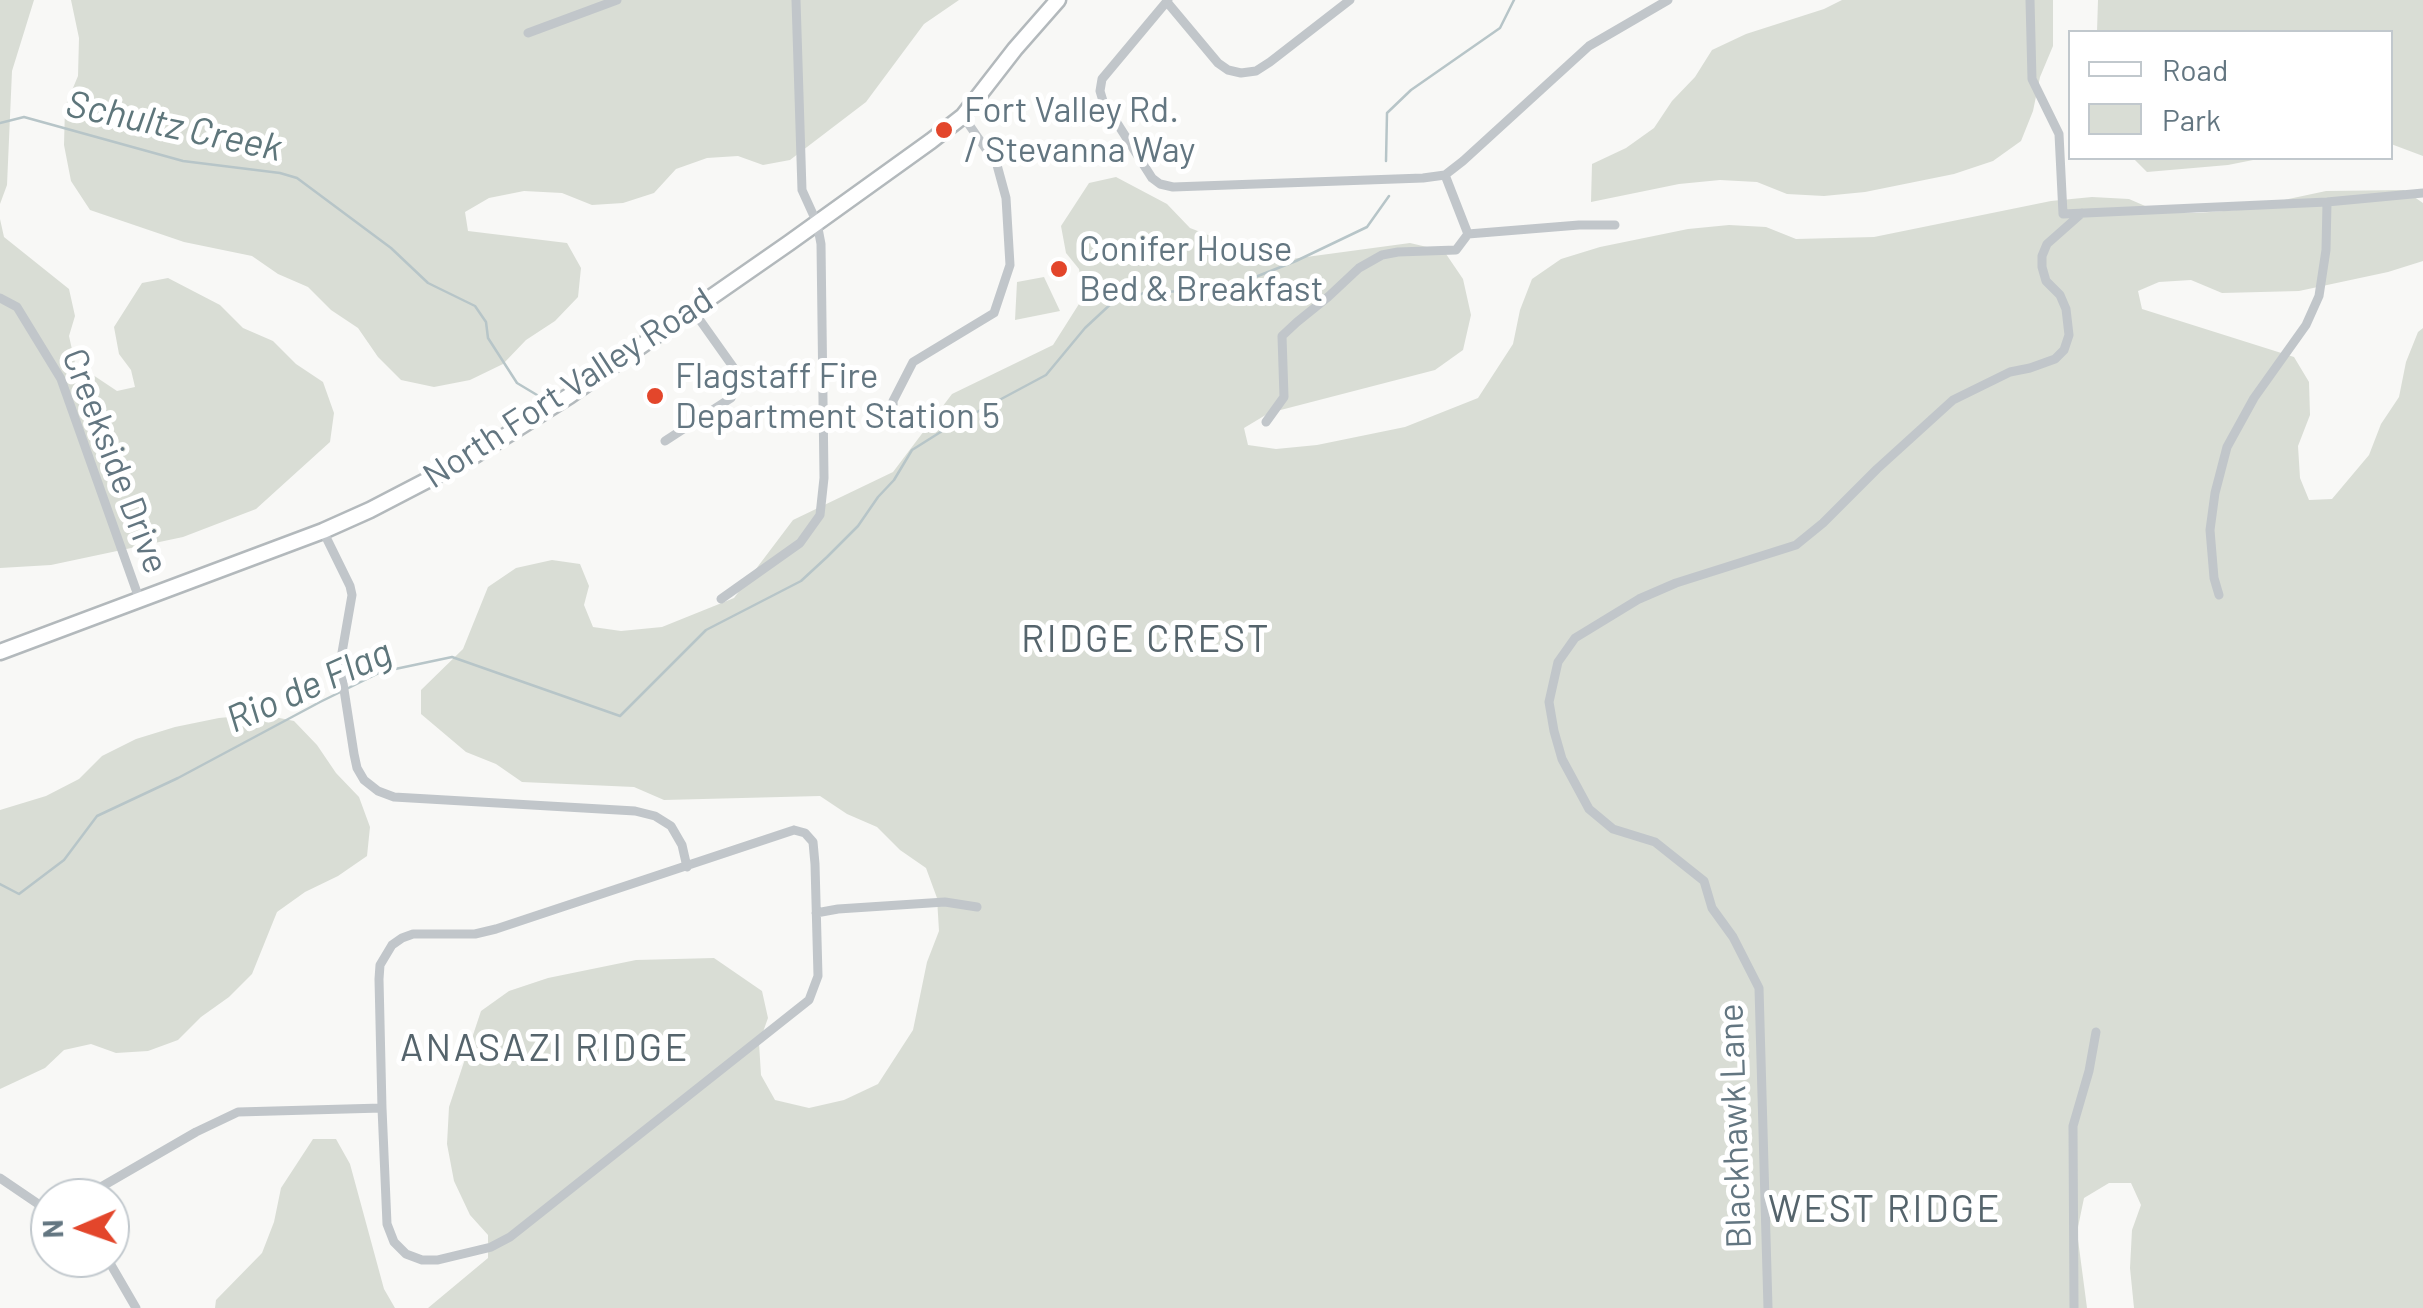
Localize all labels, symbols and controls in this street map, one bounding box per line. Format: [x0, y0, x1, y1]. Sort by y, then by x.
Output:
legend [2068, 30, 2393, 160]
text: Road [2162, 51, 2228, 87]
water label: Schultz Creek [62, 81, 286, 171]
place label: Fort Valley Rd. / Stevanna Way [964, 89, 1195, 171]
text: Park [2162, 101, 2221, 137]
marker: Fort Valley Rd. / Stevanna Way [933, 119, 955, 141]
place label: Conifer House Bed & Breakfast [1079, 228, 1323, 310]
marker: Conifer House Bed & Breakfast [1048, 258, 1070, 280]
street label: North Fort Valley Road [415, 279, 721, 497]
street label: Creekside Drive [53, 343, 177, 579]
place label: Flagstaff Fire Department Station 5 [675, 355, 1000, 437]
marker: Flagstaff Fire Department Station 5 [644, 385, 666, 407]
district label: RIDGE CREST [1021, 616, 1271, 662]
water label: Rio de Flag [219, 629, 399, 743]
street label: Blackhawk Lane [1710, 1003, 1760, 1249]
district label: ANASAZI RIDGE [400, 1025, 690, 1071]
north arrow [30, 1178, 130, 1278]
district label: WEST RIDGE [1768, 1186, 2002, 1232]
text: N [35, 1219, 69, 1239]

